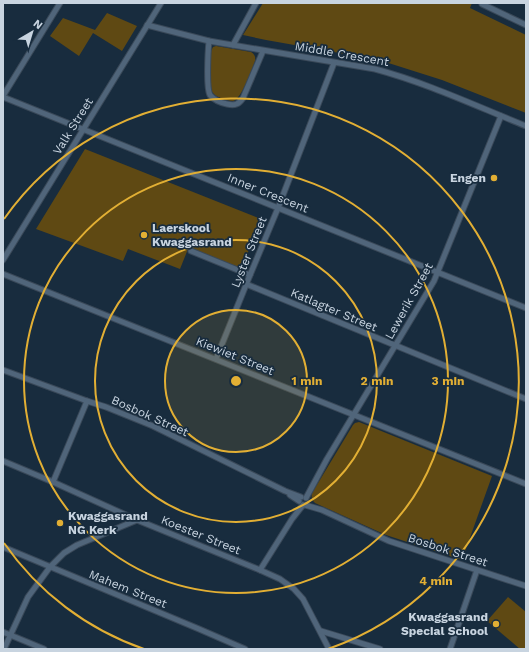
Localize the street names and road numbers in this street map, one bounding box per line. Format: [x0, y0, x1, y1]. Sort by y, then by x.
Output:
street label: Middle Crescent [294, 39, 390, 69]
street label: Valk Street [50, 95, 96, 157]
street label: Inner Crescent [225, 170, 311, 216]
street label: Lyster Street [228, 214, 270, 290]
street label: Lewerik Street [382, 260, 436, 342]
street label: Katlagter Street [288, 285, 380, 335]
street label: Kiewiet Street [194, 334, 276, 378]
street label: Bosbok Street [109, 393, 191, 439]
street label: Koester Street [159, 513, 243, 557]
street label: Bosbok Street [406, 531, 490, 569]
street label: Mahem Street [87, 567, 169, 611]

